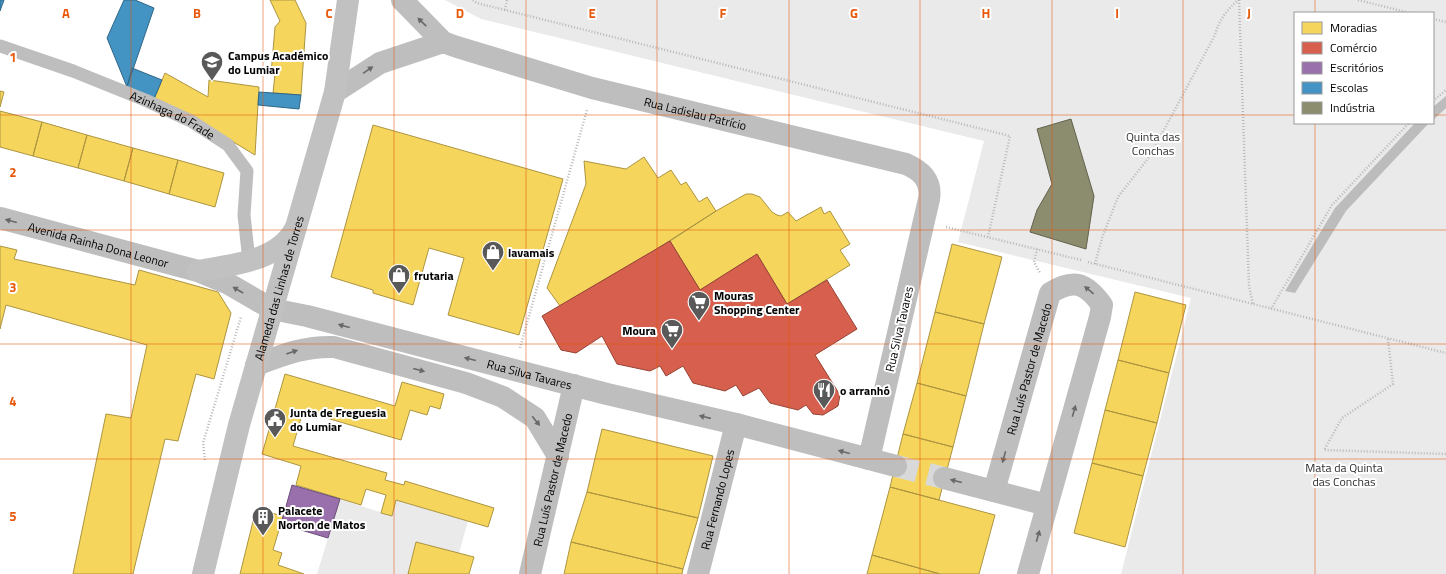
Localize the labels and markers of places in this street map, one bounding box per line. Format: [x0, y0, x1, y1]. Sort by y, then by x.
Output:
place label: Campus Académico do Lumiar [228, 46, 328, 79]
school or university icon: Campus Académico do Lumiar [199, 49, 225, 82]
shop icon: lavamais [480, 239, 506, 272]
place label: lavamais [508, 243, 555, 262]
shop icon: frutaria [386, 262, 412, 295]
place label: frutaria [414, 266, 454, 285]
place label: Mouras Shopping Center [714, 286, 800, 319]
supermarket icon: Mouras Shopping Center [686, 289, 712, 322]
supermarket icon: Moura [659, 317, 685, 350]
place label: Moura [622, 321, 656, 340]
restaurant icon: o arranhó [811, 377, 837, 410]
place label: o arranhó [840, 381, 890, 400]
place label: Junta de Freguesia do Lumiar [290, 403, 386, 436]
public building icon: Junta de Freguesia do Lumiar [262, 406, 288, 439]
place label: Palacete Norton de Matos [278, 501, 366, 534]
building icon: Palacete Norton de Matos [250, 504, 276, 537]

